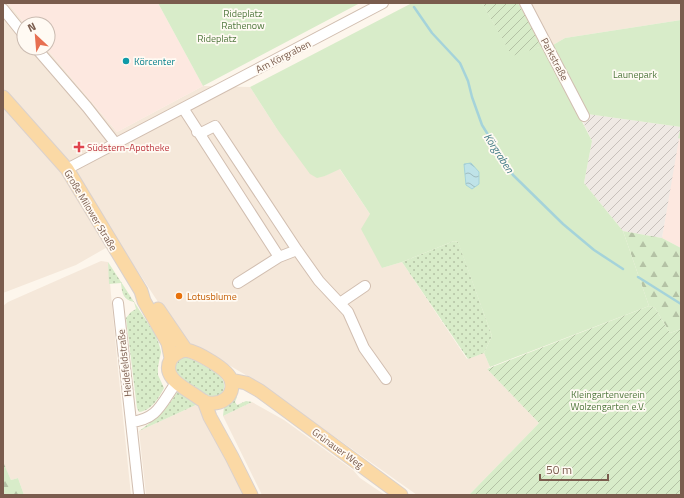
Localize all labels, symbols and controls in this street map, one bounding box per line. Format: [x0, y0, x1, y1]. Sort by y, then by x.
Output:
park label: Rideplatz Rathenow [221, 6, 265, 33]
north arrow [16, 16, 56, 56]
text: N [25, 18, 39, 36]
park label: Rideplatz [197, 31, 237, 46]
street label: Parkstraße [537, 35, 572, 83]
street label: Am Körgraben [253, 36, 313, 77]
place label: Körcenter [134, 54, 175, 69]
marker: Körcenter [121, 56, 131, 66]
park label: Launepark [613, 67, 657, 82]
water label: Körgraben [480, 130, 518, 176]
place label: Südstern-Apotheke [87, 140, 169, 155]
marker: Südstern-Apotheke [74, 142, 84, 152]
street label: Große Milower Straße [60, 167, 121, 254]
place label: Lotusblume [187, 289, 237, 304]
marker: Lotusblume [174, 291, 184, 301]
street label: Heidefeldstraße [114, 329, 135, 397]
park label: Kleingartenverein Wolzengarten e.V. [570, 387, 646, 414]
street label: Grünauer Weg [309, 425, 366, 472]
scale bar [540, 456, 608, 482]
text: 50 m [546, 460, 572, 479]

